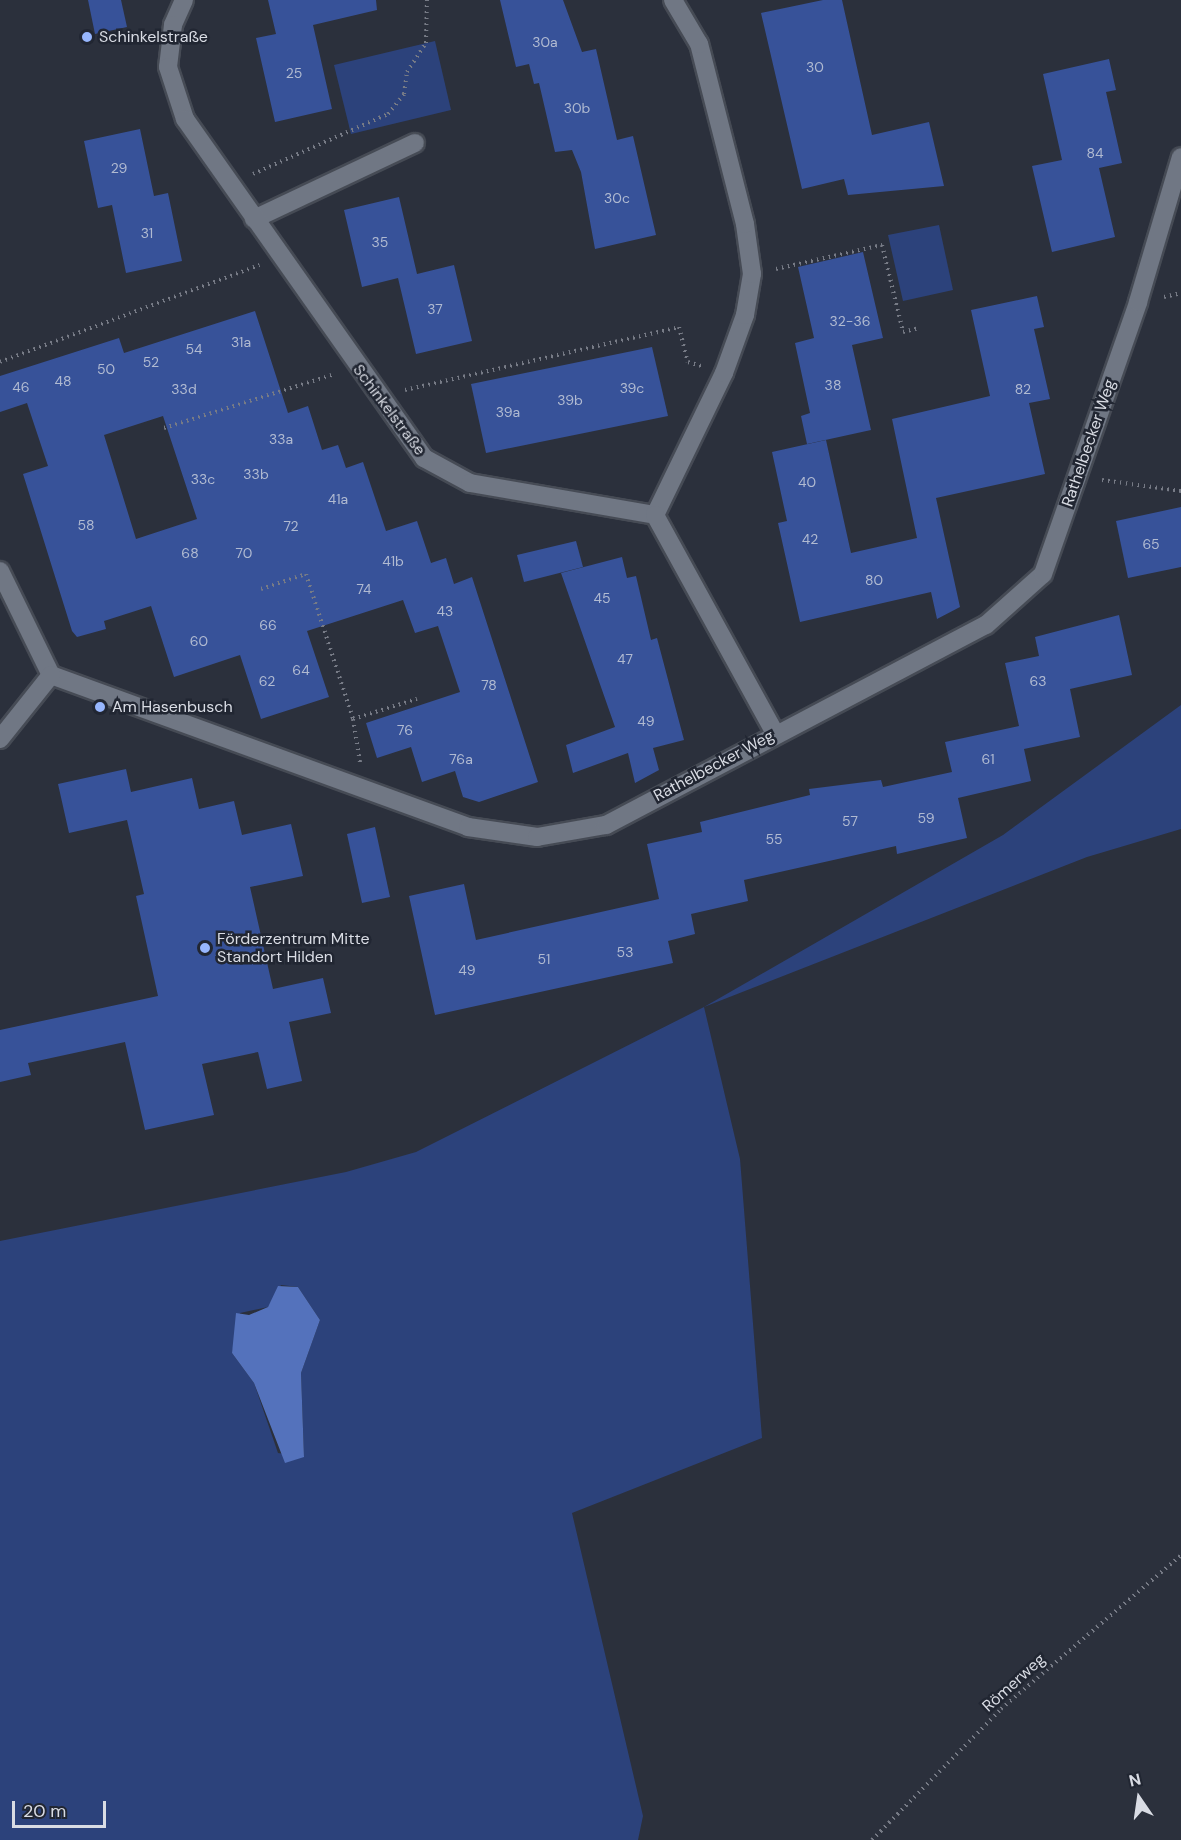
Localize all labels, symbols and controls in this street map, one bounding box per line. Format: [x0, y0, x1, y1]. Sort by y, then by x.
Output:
place label: Schinkelstraße [99, 27, 208, 47]
marker: Schinkelstraße [80, 30, 94, 44]
house number: 30a [532, 34, 558, 50]
house number: 30 [806, 59, 824, 75]
house number: 25 [286, 65, 302, 81]
house number: 30b [564, 100, 590, 116]
house number: 84 [1086, 145, 1104, 161]
house number: 29 [111, 160, 127, 176]
house number: 30c [604, 190, 630, 206]
house number: 31 [141, 225, 153, 241]
house number: 35 [372, 234, 388, 250]
house number: 37 [427, 301, 443, 317]
house number: 32-36 [830, 313, 870, 329]
house number: 31a [231, 334, 251, 350]
house number: 54 [185, 341, 203, 357]
house number: 52 [143, 354, 159, 370]
house number: 50 [97, 361, 115, 377]
street label: Schinkelstraße [349, 361, 429, 459]
house number: 48 [54, 373, 72, 389]
house number: 38 [825, 377, 841, 393]
street label: Rathelbecker Weg [1058, 377, 1120, 509]
house number: 46 [12, 379, 30, 395]
house number: 39c [620, 380, 644, 396]
house number: 33d [171, 381, 197, 397]
house number: 82 [1015, 381, 1031, 397]
house number: 39b [557, 392, 583, 408]
house number: 39a [496, 404, 520, 420]
house number: 33a [269, 431, 293, 447]
house number: 33b [243, 466, 269, 482]
house number: 33c [191, 471, 215, 487]
house number: 40 [798, 474, 816, 490]
house number: 41a [328, 491, 348, 507]
house number: 58 [77, 517, 95, 533]
house number: 72 [283, 518, 299, 534]
house number: 42 [802, 531, 818, 547]
house number: 65 [1142, 536, 1160, 552]
house number: 68 [181, 545, 199, 561]
house number: 70 [236, 545, 252, 561]
house number: 41b [382, 553, 404, 569]
house number: 80 [865, 572, 883, 588]
house number: 74 [356, 581, 372, 597]
house number: 45 [593, 590, 611, 606]
house number: 43 [437, 603, 453, 619]
house number: 66 [259, 617, 277, 633]
house number: 60 [190, 633, 208, 649]
house number: 47 [617, 651, 633, 667]
house number: 64 [292, 662, 310, 678]
house number: 62 [259, 673, 275, 689]
house number: 63 [1029, 673, 1047, 689]
house number: 78 [481, 677, 497, 693]
place label: Am Hasenbusch [112, 697, 233, 717]
marker: Am Hasenbusch [93, 700, 107, 714]
house number: 49 [637, 713, 655, 729]
house number: 76 [397, 722, 413, 738]
street label: Rathelbecker Weg [651, 726, 777, 806]
house number: 76a [449, 751, 473, 767]
house number: 61 [981, 751, 995, 767]
house number: 59 [918, 810, 934, 826]
house number: 57 [842, 813, 858, 829]
house number: 55 [765, 831, 783, 847]
place label: Förderzentrum Mitte Standort Hilden [217, 929, 370, 967]
marker: Förderzentrum Mitte Standort Hilden [198, 941, 212, 955]
house number: 53 [617, 944, 633, 960]
house number: 51 [538, 951, 550, 967]
house number: 49 [458, 962, 476, 978]
street label: Römerweg [979, 1650, 1049, 1716]
north arrow [1109, 1768, 1169, 1828]
text: N [1127, 1768, 1143, 1792]
scale bar [15, 1789, 110, 1827]
text: 20 m [23, 1799, 66, 1823]

